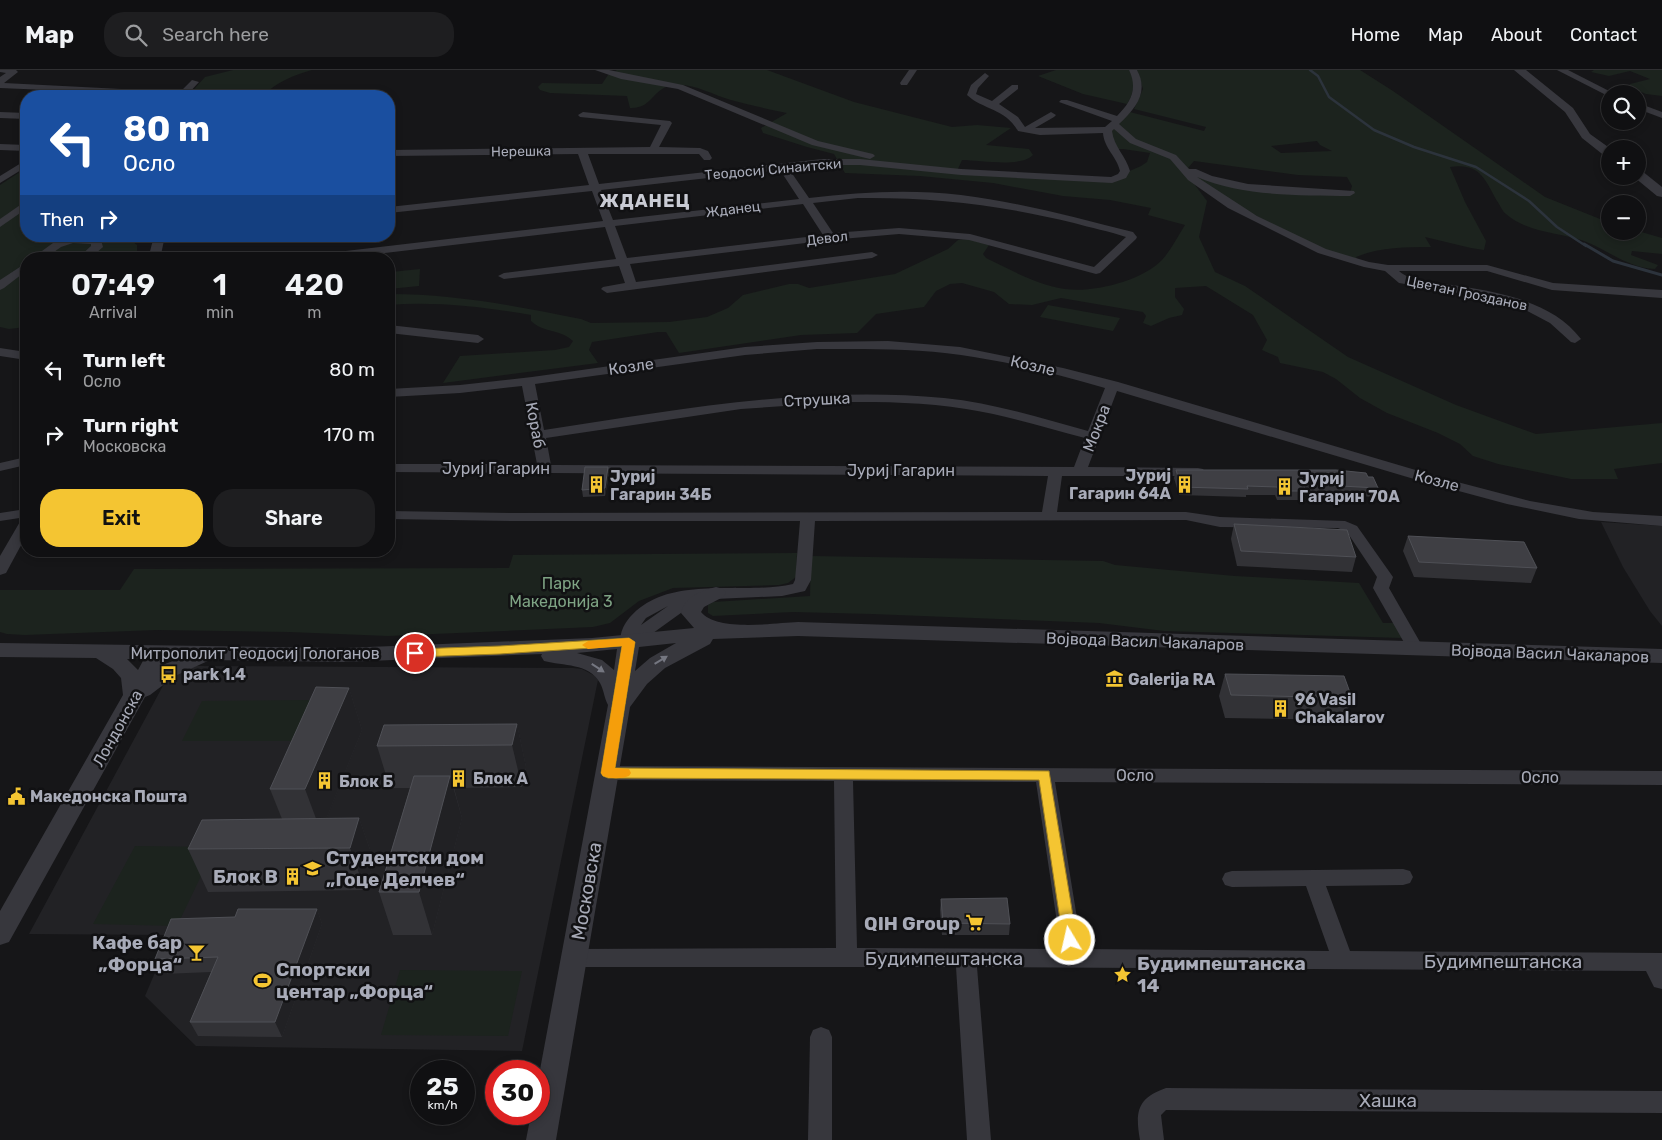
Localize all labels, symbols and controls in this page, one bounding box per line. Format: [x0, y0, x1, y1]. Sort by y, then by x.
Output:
search box [104, 12, 454, 57]
text: Map [25, 21, 74, 49]
icon: search [122, 21, 150, 49]
text: Search here [162, 23, 269, 46]
text: Home [1351, 24, 1400, 46]
text: Map [1428, 24, 1463, 46]
text: About [1491, 24, 1542, 46]
text: Contact [1570, 24, 1637, 46]
map controls [1601, 85, 1646, 240]
button: search [1601, 85, 1646, 130]
text: 80 m [123, 108, 210, 150]
icon: left [40, 110, 105, 175]
button: + [1601, 140, 1646, 185]
street label: Нерешка [491, 142, 551, 161]
text: Осло [123, 150, 175, 177]
street label: Теодосиј Синаитски [704, 155, 842, 184]
district label: ЖДАНЕЦ [599, 190, 691, 212]
button: − [1601, 195, 1646, 240]
street label: Жданец [705, 198, 762, 221]
icon: right [94, 205, 122, 233]
text: Then [40, 208, 84, 231]
street label: Девол [805, 228, 849, 249]
text: 07:49 [71, 267, 155, 303]
text: 1 [213, 267, 227, 303]
text: 420 [285, 267, 344, 303]
street label: Цветан Грозданов [1405, 272, 1529, 315]
text: Arrival [89, 303, 137, 322]
text: min [206, 303, 234, 322]
text: m [307, 303, 322, 322]
text: Turn left [83, 349, 165, 372]
street label: Козле [1009, 351, 1057, 380]
street label: Козле [607, 354, 655, 379]
icon: left [40, 356, 68, 384]
text: 80 m [329, 358, 375, 381]
text: Осло [83, 372, 121, 391]
street label: Струшка [783, 388, 851, 411]
street label: Кораб [522, 400, 549, 450]
street label: Мокра [1079, 402, 1114, 454]
text: Turn right [83, 414, 178, 437]
icon: right [40, 421, 68, 449]
text: 170 m [324, 423, 375, 446]
text: Московска [83, 437, 166, 456]
street label: Јуриј Гагарин [442, 459, 550, 478]
street label: Јуриј Гагарин [847, 461, 955, 480]
street label: Козле [1412, 465, 1461, 496]
place label: Јуриј Гагарин 64А [1069, 466, 1172, 503]
place label: Јуриј Гагарин 34Б [610, 467, 712, 504]
place label: Јуриј Гагарин 70А [1299, 469, 1400, 506]
building icon: Јуриј Гагарин 64А [1175, 474, 1195, 494]
building icon: Јуриј Гагарин 34Б [586, 475, 606, 495]
building icon: Јуриј Гагарин 70А [1275, 477, 1295, 497]
button: Exit [40, 489, 203, 547]
button: Share [213, 489, 375, 547]
park label: Парк Македонија 3 [509, 574, 613, 611]
street label: Војвода Васил Чакаларов [1046, 629, 1244, 654]
pin [394, 632, 436, 674]
icon: arrive [401, 639, 429, 667]
street label: Војвода Васил Чакаларов [1451, 641, 1649, 666]
street label: Митрополит Теодосиј Гологанов [130, 644, 380, 663]
one-way arrow [655, 656, 668, 665]
one-way arrow [591, 663, 605, 673]
bus stop icon: park 1.4 [159, 664, 179, 684]
place label: park 1.4 [183, 665, 246, 684]
museum icon: Galerija RA [1104, 669, 1124, 689]
place label: Galerija RA [1128, 670, 1216, 689]
street label: Лондонска [89, 686, 146, 770]
place label: 96 Vasil Chakalarov [1295, 690, 1385, 727]
building icon: 96 Vasil Chakalarov [1271, 698, 1291, 718]
street label: Осло [1116, 766, 1154, 785]
building icon: Блок А [449, 768, 469, 788]
street label: Осло [1521, 768, 1559, 787]
place label: Блок А [473, 769, 528, 788]
building icon: Блок Б [315, 771, 335, 791]
place label: Блок Б [339, 772, 393, 791]
public building icon: Македонска Пошта [6, 786, 26, 806]
place label: Македонска Пошта [30, 787, 187, 806]
street label: Московска [567, 840, 606, 942]
place label: Студентски дом „Гоце Делчев“ [326, 846, 484, 891]
school or university icon: Студентски дом „Гоце Делчев“ [302, 858, 322, 878]
place label: Блок В [213, 865, 278, 888]
building icon: Блок В [282, 866, 302, 886]
place label: QIH Group [864, 912, 960, 935]
supermarket icon: QIH Group [964, 913, 984, 933]
position arrow [1043, 913, 1095, 965]
place label: Кaфе бар „Форца“ [92, 931, 182, 976]
bar icon: Кaфе бар „Форца“ [186, 943, 206, 963]
street label: Будимпештанска [865, 947, 1023, 970]
street label: Будимпештанска [1424, 950, 1582, 973]
place label: Будимпештанска 14 [1137, 952, 1306, 997]
place label: Спортски центар „Форца“ [276, 958, 433, 1003]
place icon: Будимпештанска 14 [1113, 964, 1133, 984]
sports icon: Спортски центар „Форца“ [252, 970, 272, 990]
speed limit sign: 30 [485, 1060, 550, 1125]
text: 25 [426, 1072, 459, 1101]
street label: Хашка [1359, 1089, 1417, 1112]
text: km/h [428, 1098, 457, 1112]

